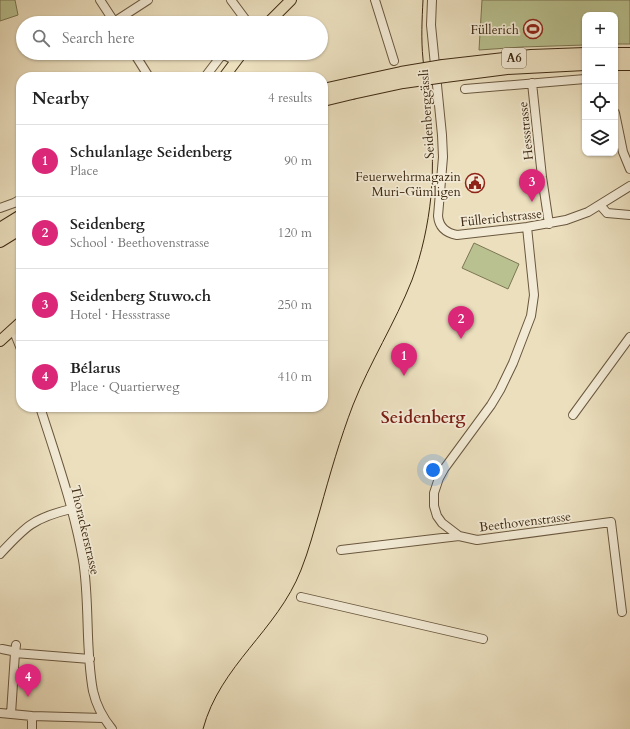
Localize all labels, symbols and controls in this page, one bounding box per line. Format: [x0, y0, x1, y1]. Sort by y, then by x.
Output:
map controls [582, 12, 618, 156]
button: + [582, 12, 618, 48]
search box [16, 16, 328, 60]
sports icon: Füllerich [522, 18, 544, 40]
place label: Füllerich [470, 21, 519, 39]
icon: search [30, 27, 52, 49]
text: Search here [62, 28, 135, 48]
road number: A6 [502, 48, 526, 68]
button: − [582, 48, 618, 84]
street label: Seidenberggässli [415, 68, 439, 159]
button: locate [582, 84, 618, 120]
text: Nearby [32, 87, 89, 110]
text: 4 results [268, 89, 312, 107]
street label: Hessstrasse [514, 101, 538, 161]
button: layers [582, 120, 618, 156]
text: Schulanlage Seidenberg [70, 142, 232, 162]
text: 1 [42, 152, 48, 170]
text: 90 m [284, 152, 312, 170]
text: Place [70, 162, 98, 180]
place label: Feuerwehrmagazin Muri-Gümligen [355, 168, 462, 201]
pin: 3 [519, 169, 545, 202]
public building icon: Feuerwehrmagazin Muri-Gümligen [464, 172, 486, 194]
street label: Füllerichstrasse [459, 205, 543, 231]
text: Seidenberg [70, 214, 145, 234]
text: 2 [42, 224, 48, 242]
text: 120 m [278, 224, 312, 242]
text: School · Beethovenstrasse [70, 234, 209, 252]
text: Seidenberg Stuwo.ch [70, 286, 211, 306]
text: 3 [42, 296, 48, 314]
text: 250 m [278, 296, 312, 314]
text: Hotel · Hessstrasse [70, 306, 170, 324]
pin: 2 [448, 306, 474, 339]
pin: 1 [391, 343, 417, 376]
text: Bélarus [70, 358, 120, 378]
text: 4 [42, 368, 48, 386]
text: 410 m [278, 368, 312, 386]
text: Place · Quartierweg [70, 378, 179, 396]
district label: Seidenberg [381, 406, 466, 429]
your location [423, 460, 443, 480]
street label: Thorackerstrasse [66, 484, 104, 577]
street label: Beethovenstrasse [478, 507, 572, 537]
pin: 4 [15, 664, 41, 697]

